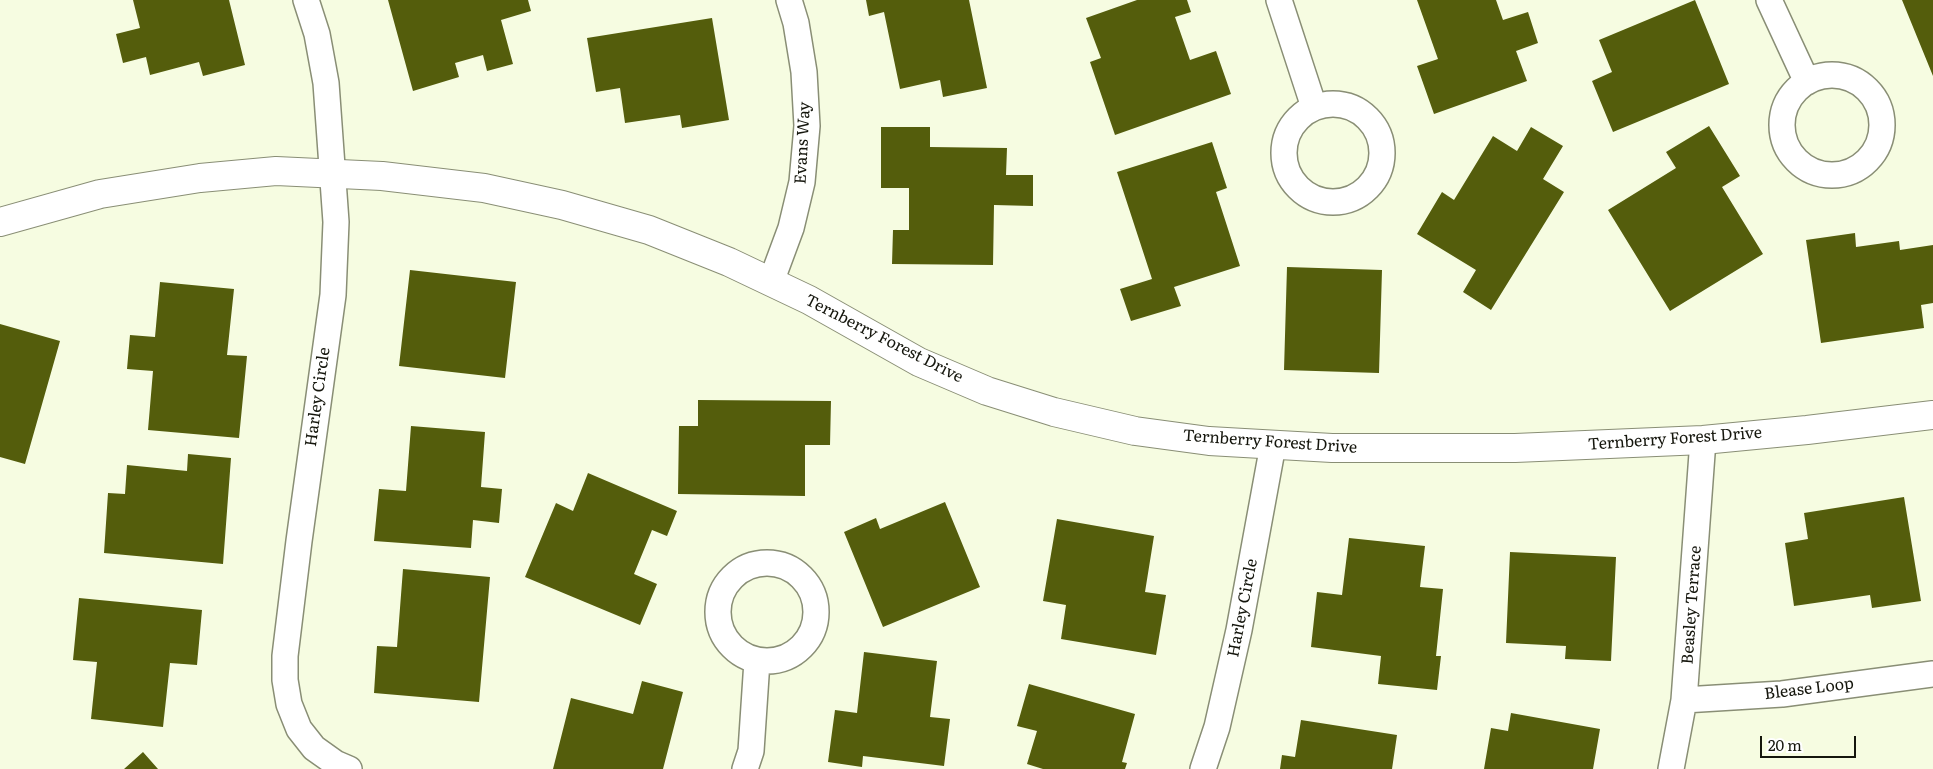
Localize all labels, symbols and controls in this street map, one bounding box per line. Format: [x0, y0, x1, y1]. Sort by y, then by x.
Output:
street label: Evans Way [791, 101, 815, 185]
street label: Ternberry Forest Drive [802, 291, 966, 387]
street label: Harley Circle [302, 346, 334, 448]
street label: Ternberry Forest Drive [1587, 423, 1763, 455]
street label: Ternberry Forest Drive [1182, 426, 1358, 458]
street label: Beasley Terrace [1678, 545, 1706, 665]
street label: Harley Circle [1224, 557, 1262, 659]
street label: Blease Loop [1763, 674, 1855, 704]
scale bar [1763, 726, 1859, 758]
text: 20 m [1768, 733, 1802, 756]

